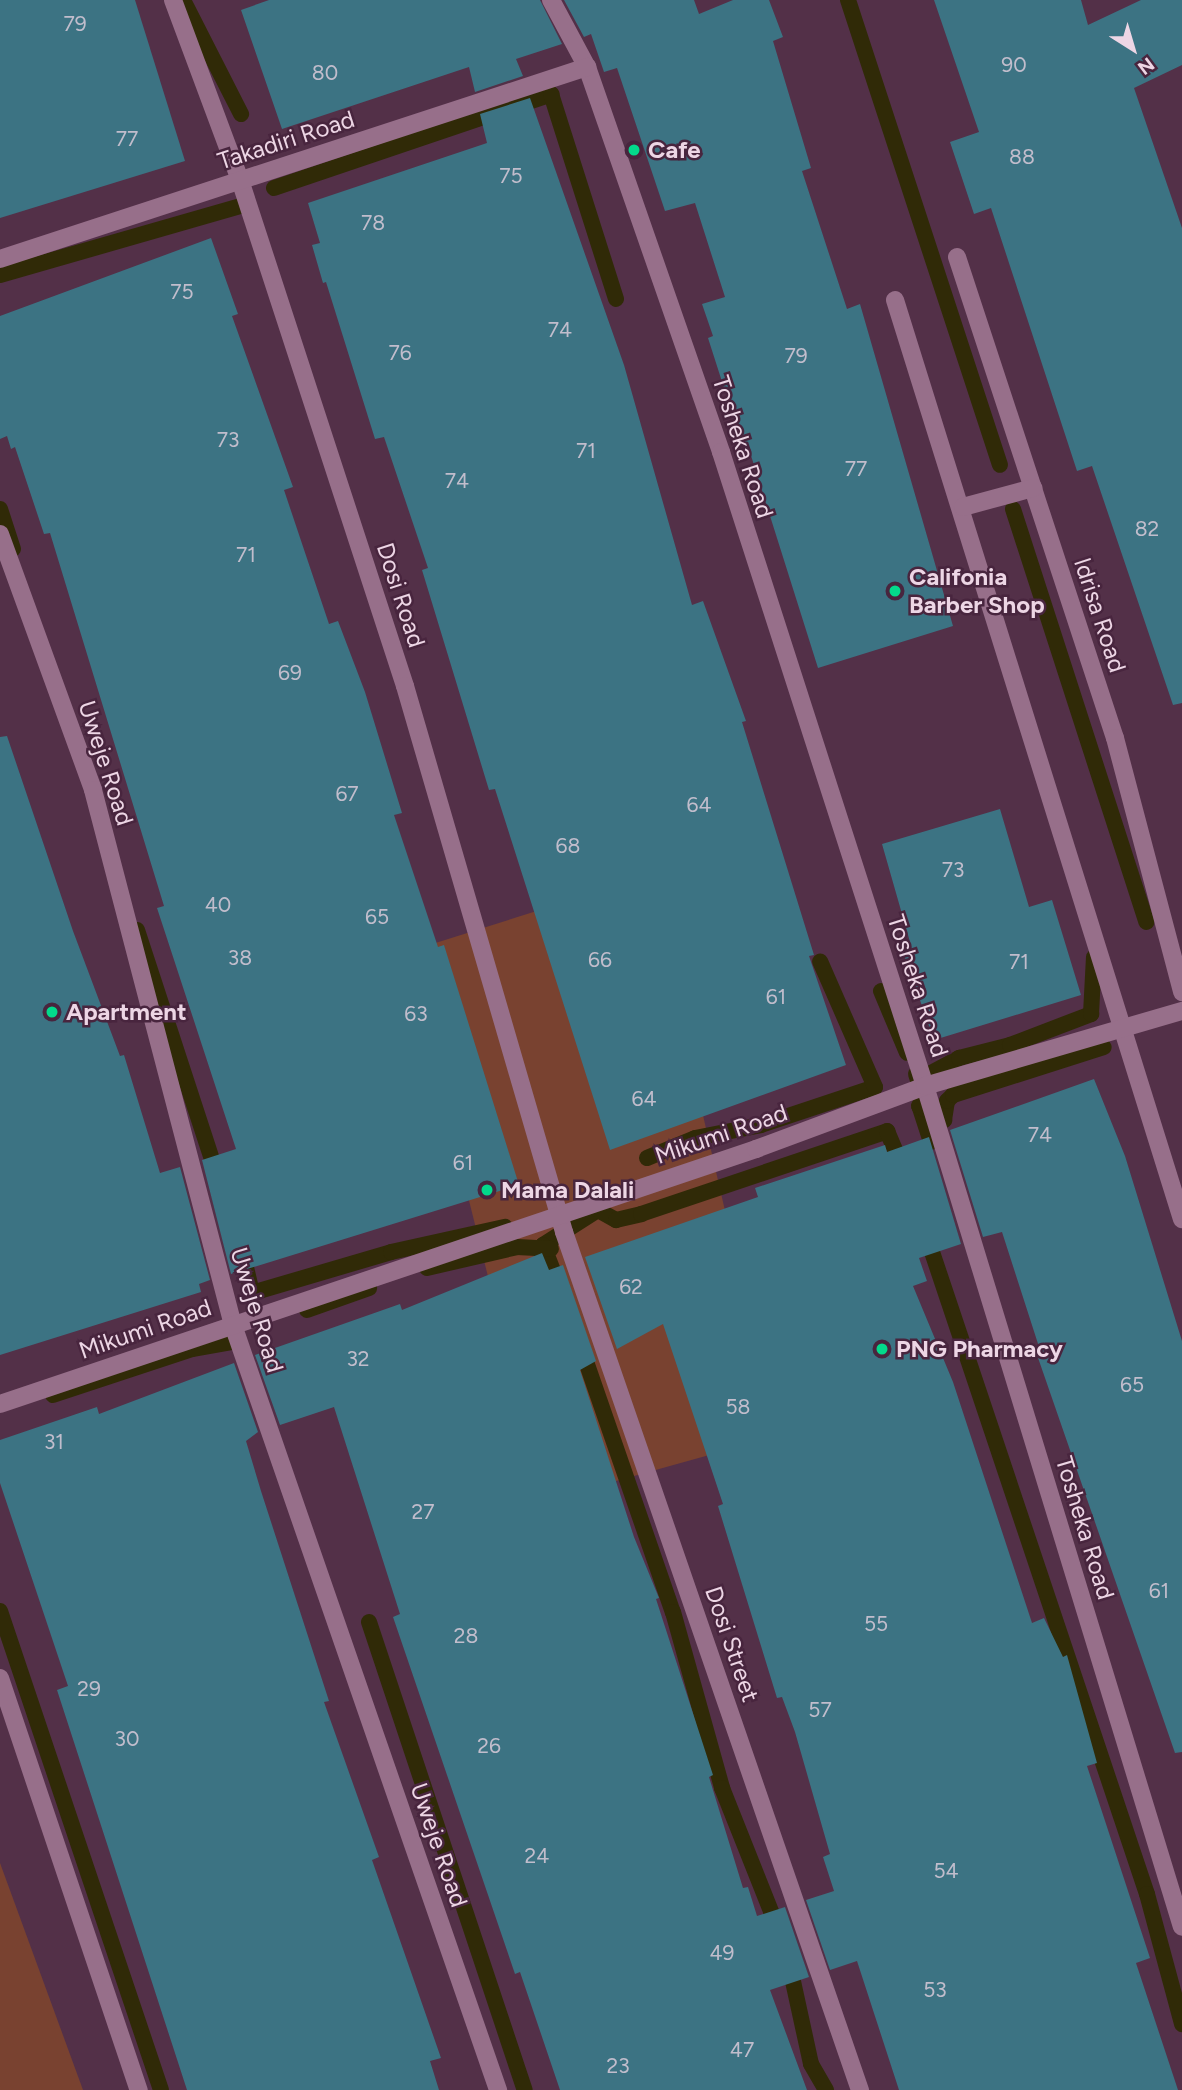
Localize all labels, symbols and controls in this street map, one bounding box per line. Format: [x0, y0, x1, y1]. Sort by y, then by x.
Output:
house number: 79 [63, 11, 87, 37]
north arrow [1098, 14, 1168, 84]
house number: 90 [1001, 52, 1027, 78]
text: N [1133, 53, 1159, 80]
house number: 80 [312, 60, 338, 86]
street label: Takadiri Road [214, 104, 358, 176]
house number: 77 [116, 126, 138, 152]
place label: Cafe [648, 136, 701, 164]
marker: Cafe [626, 142, 642, 158]
house number: 88 [1009, 144, 1035, 170]
house number: 75 [499, 163, 523, 189]
house number: 78 [361, 210, 385, 236]
house number: 75 [170, 279, 194, 305]
house number: 74 [548, 317, 572, 343]
house number: 76 [388, 340, 412, 366]
house number: 79 [784, 343, 808, 369]
street label: Tosheka Road [706, 372, 780, 522]
house number: 73 [217, 427, 239, 453]
house number: 71 [576, 438, 596, 464]
house number: 77 [845, 456, 867, 482]
house number: 74 [445, 468, 469, 494]
house number: 82 [1135, 516, 1159, 542]
street label: Dosi Road [371, 539, 431, 651]
house number: 71 [236, 542, 256, 568]
street label: Idrisa Road [1068, 554, 1132, 676]
place label: Califonia Barber Shop [909, 563, 1045, 619]
marker: Califonia Barber Shop [887, 583, 903, 599]
house number: 69 [278, 660, 302, 686]
street label: Uweje Road [72, 697, 140, 829]
house number: 67 [335, 781, 359, 807]
house number: 64 [687, 792, 711, 818]
house number: 68 [556, 833, 580, 859]
house number: 73 [942, 857, 964, 883]
house number: 40 [205, 892, 231, 918]
house number: 65 [365, 904, 389, 930]
street label: Tosheka Road [881, 911, 955, 1061]
house number: 38 [228, 945, 252, 971]
house number: 66 [588, 947, 612, 973]
house number: 71 [1009, 949, 1029, 975]
house number: 61 [766, 984, 786, 1010]
place label: Apartment [66, 998, 187, 1026]
house number: 63 [404, 1001, 428, 1027]
marker: Apartment [44, 1004, 60, 1020]
house number: 64 [632, 1086, 656, 1112]
street label: Mikumi Road [651, 1098, 791, 1170]
house number: 74 [1028, 1122, 1052, 1148]
house number: 61 [453, 1150, 473, 1176]
place label: Mama Dalali [501, 1176, 634, 1204]
marker: Mama Dalali [479, 1182, 495, 1198]
street label: Uweje Road [224, 1244, 290, 1376]
house number: 62 [619, 1274, 643, 1300]
street label: Mikumi Road [75, 1293, 215, 1365]
place label: PNG Pharmacy [896, 1335, 1063, 1363]
marker: PNG Pharmacy [874, 1341, 890, 1357]
house number: 32 [346, 1346, 370, 1372]
house number: 65 [1120, 1372, 1144, 1398]
house number: 58 [726, 1394, 750, 1420]
house number: 31 [44, 1429, 64, 1455]
street label: Tosheka Road [1050, 1453, 1120, 1603]
house number: 27 [411, 1499, 435, 1525]
house number: 61 [1149, 1578, 1169, 1604]
street label: Dosi Street [699, 1582, 765, 1706]
house number: 55 [864, 1611, 888, 1637]
house number: 28 [454, 1623, 478, 1649]
house number: 29 [77, 1676, 101, 1702]
house number: 57 [808, 1697, 832, 1723]
house number: 30 [115, 1726, 139, 1752]
house number: 26 [477, 1733, 501, 1759]
street label: Uweje Road [404, 1779, 474, 1911]
house number: 24 [525, 1843, 549, 1869]
house number: 54 [933, 1858, 959, 1884]
house number: 49 [710, 1940, 734, 1966]
house number: 53 [923, 1977, 947, 2003]
house number: 47 [730, 2037, 754, 2063]
house number: 23 [606, 2053, 630, 2079]

